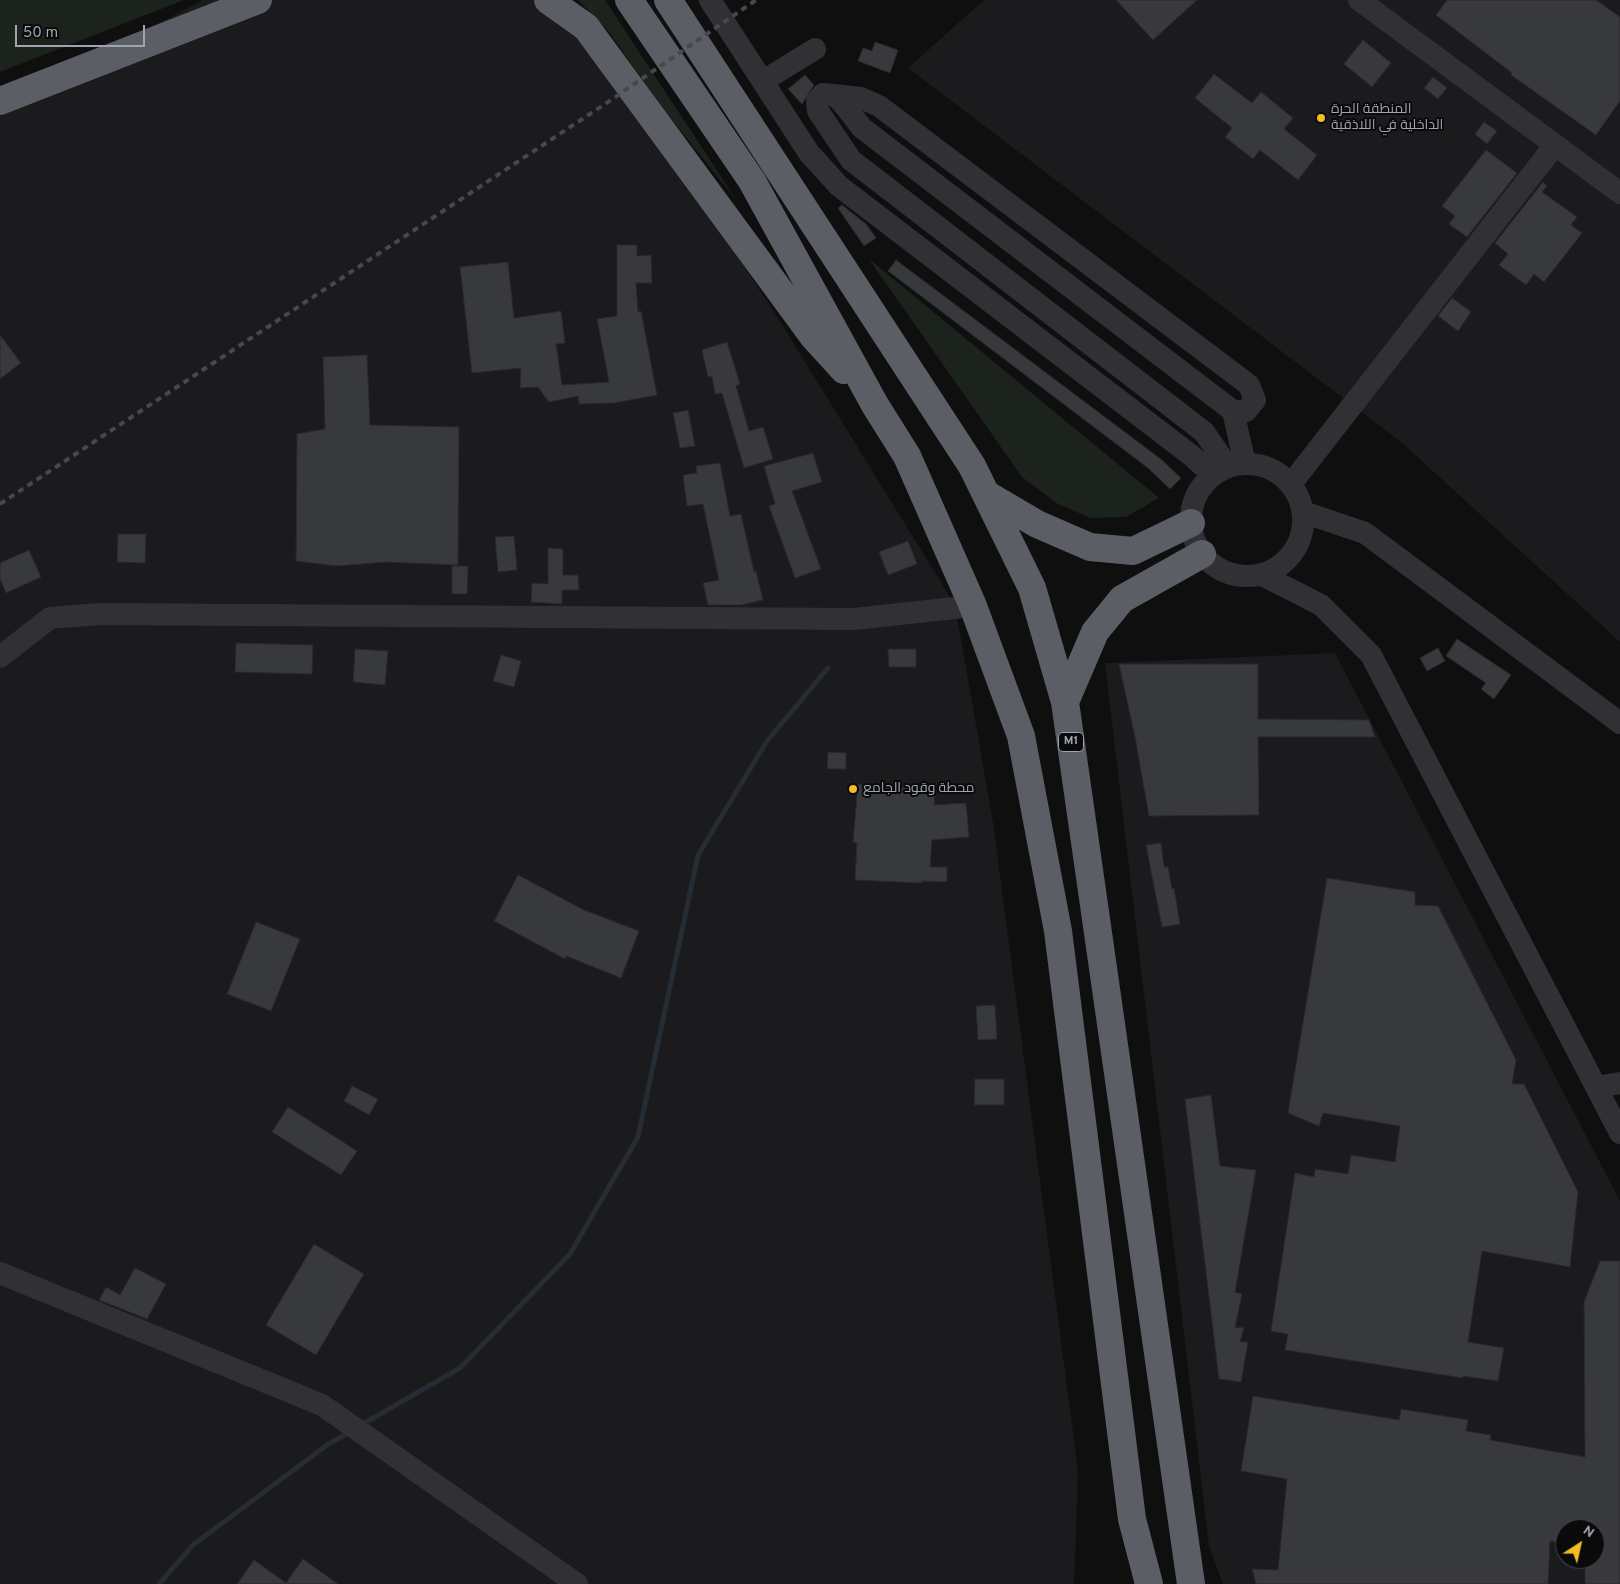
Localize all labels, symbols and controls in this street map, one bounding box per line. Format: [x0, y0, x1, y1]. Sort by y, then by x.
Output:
scale bar [18, 15, 148, 47]
text: 50 m [23, 24, 58, 43]
place label: المنطقة الحرة الداخلية في اللاذقية [1331, 102, 1443, 134]
marker: المنطقة الحرة الداخلية في اللاذقية [1315, 112, 1327, 124]
road number: M1 [1058, 732, 1084, 752]
place label: محطة وقود الجامع [863, 781, 975, 797]
marker: محطة وقود الجامع [847, 783, 859, 795]
north arrow [1555, 1519, 1605, 1569]
text: N [1579, 1522, 1597, 1542]

